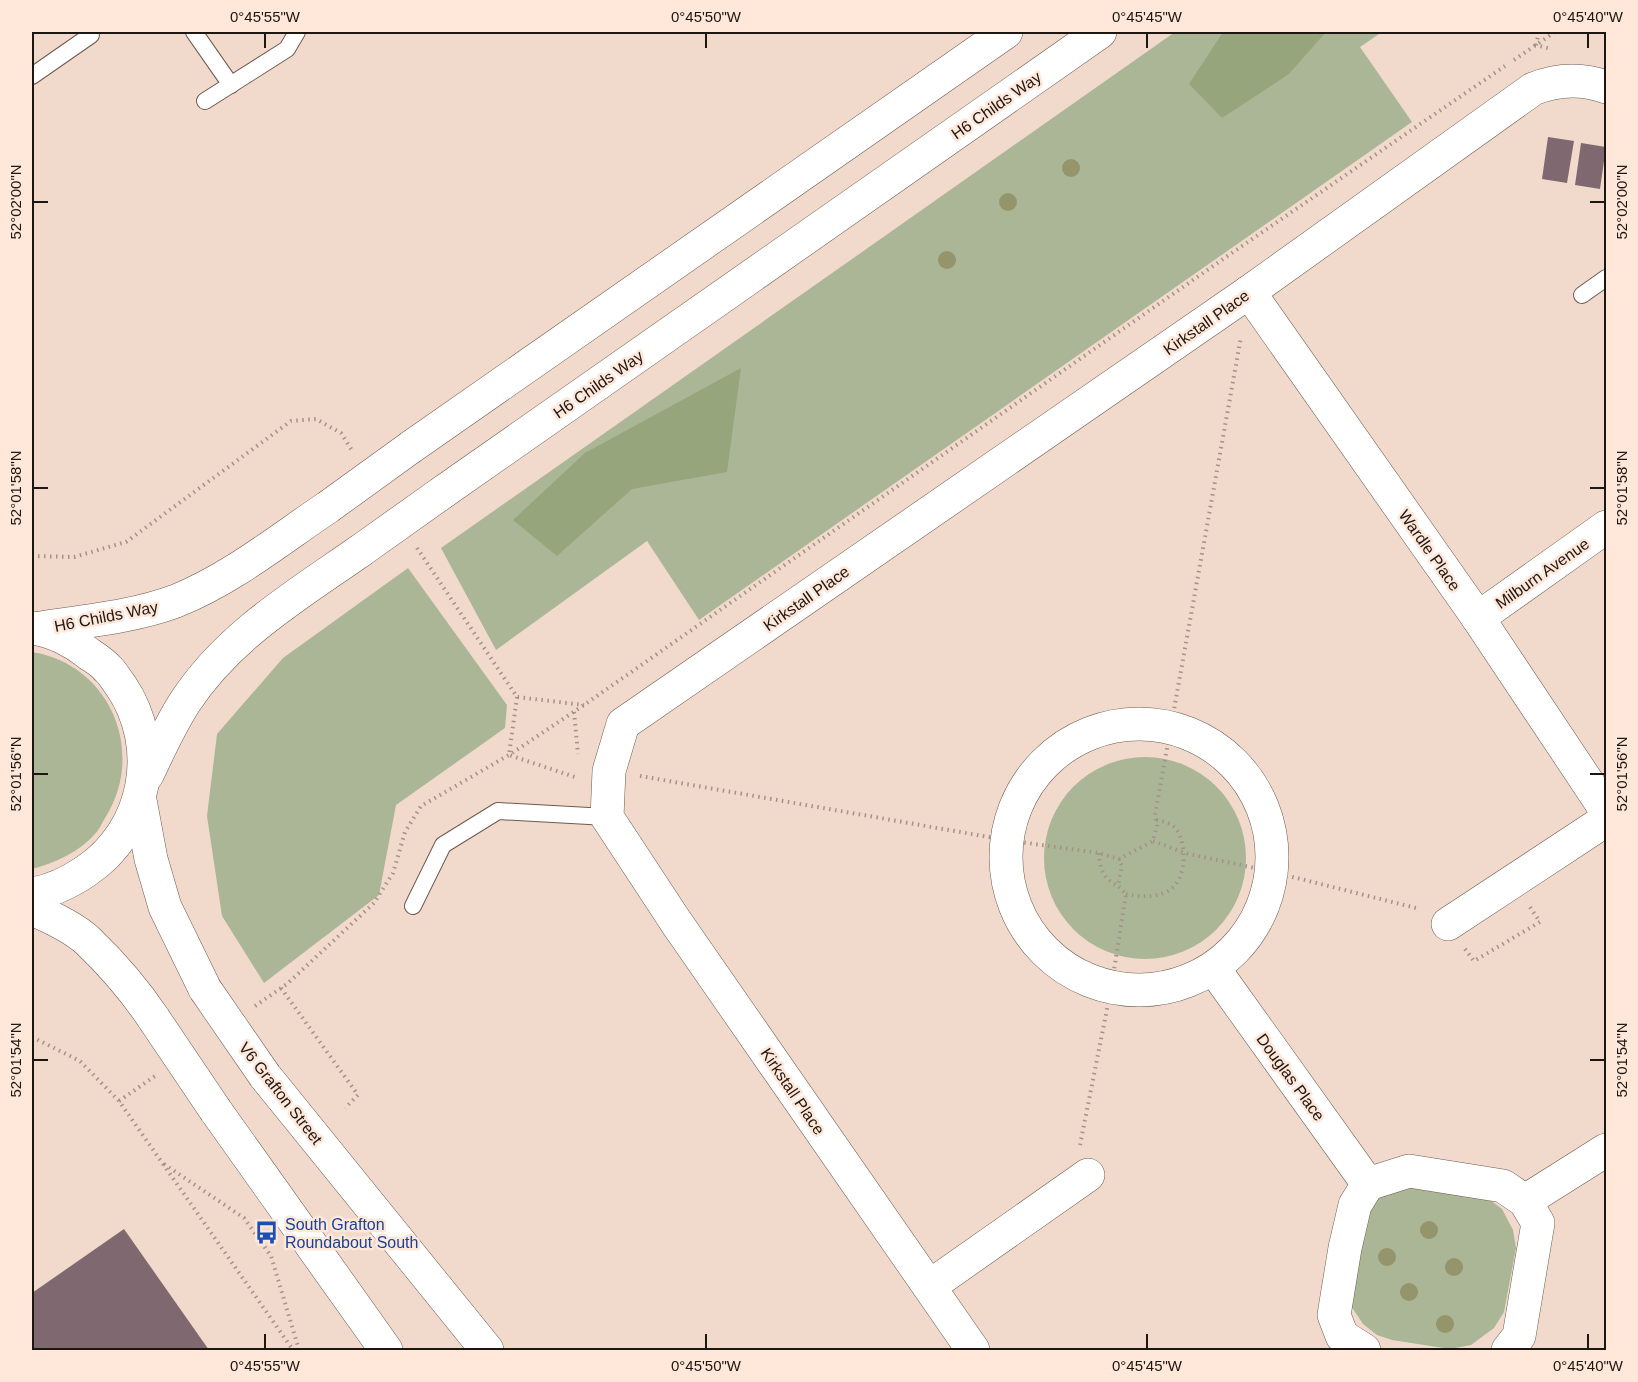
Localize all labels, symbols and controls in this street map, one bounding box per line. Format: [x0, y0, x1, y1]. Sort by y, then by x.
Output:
text: 0°45'55"W [230, 8, 301, 25]
text: 0°45'50"W [671, 8, 742, 25]
text: 0°45'45"W [1112, 8, 1183, 25]
text: 0°45'40"W [1553, 8, 1624, 25]
street label: H6 Childs Way [948, 68, 1044, 143]
text: 52°02'00"N [7, 164, 24, 240]
text: 52°02'00"N [1613, 164, 1630, 240]
street label: Kirkstall Place [1160, 287, 1252, 358]
street label: H6 Childs Way [550, 347, 646, 422]
text: 52°01'58"N [7, 450, 24, 526]
text: 52°01'58"N [1613, 450, 1630, 526]
street label: Wardle Place [1396, 507, 1464, 594]
street label: Milburn Avenue [1492, 535, 1592, 612]
street label: Kirkstall Place [760, 563, 852, 634]
street label: H6 Childs Way [53, 598, 159, 635]
text: 52°01'56"N [7, 736, 24, 812]
text: 52°01'56"N [1613, 736, 1630, 812]
text: 52°01'54"N [7, 1022, 24, 1098]
text: 52°01'54"N [1613, 1022, 1630, 1098]
street label: Douglas Place [1253, 1031, 1328, 1124]
street label: V6 Grafton Street [236, 1039, 326, 1148]
street label: Kirkstall Place [757, 1045, 828, 1138]
place label: South Grafton Roundabout South [285, 1216, 418, 1251]
bus stop icon: South Grafton Roundabout South [254, 1220, 280, 1246]
text: 0°45'55"W [230, 1357, 301, 1374]
text: 0°45'50"W [671, 1357, 742, 1374]
text: 0°45'45"W [1112, 1357, 1183, 1374]
text: 0°45'40"W [1553, 1357, 1624, 1374]

